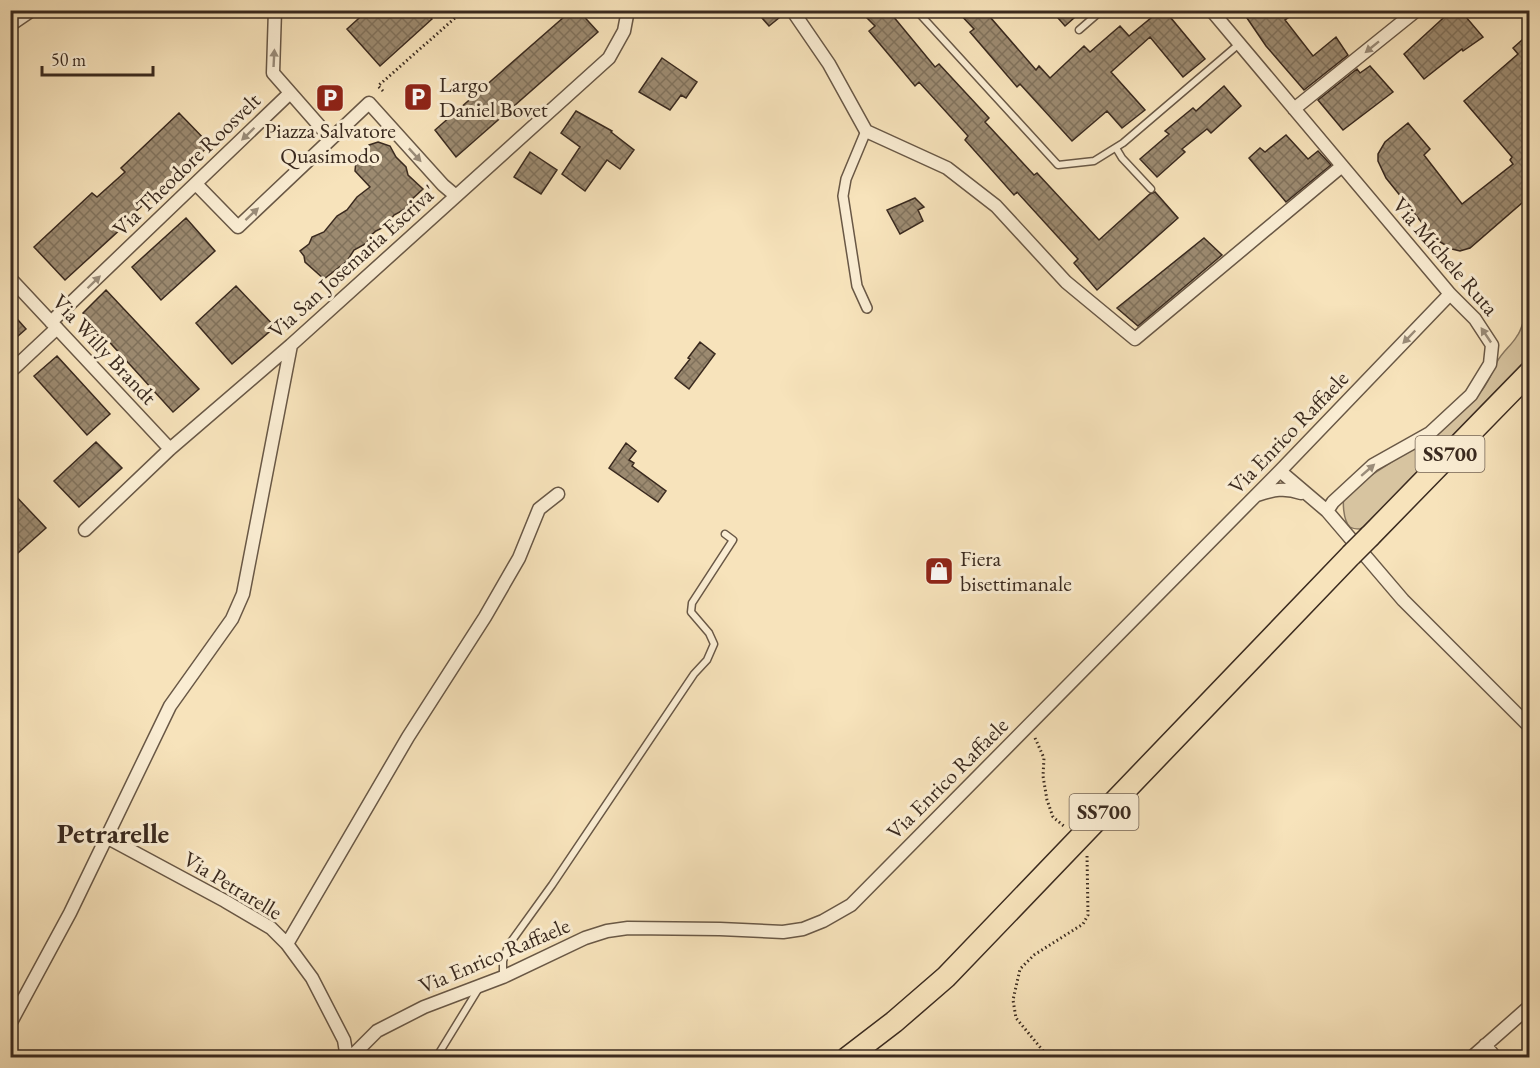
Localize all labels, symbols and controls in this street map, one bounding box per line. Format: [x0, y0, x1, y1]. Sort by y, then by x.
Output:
scale bar [42, 39, 153, 77]
one-way arrow [1364, 41, 1380, 54]
text: 50 m [51, 48, 86, 71]
one-way arrow [269, 49, 278, 68]
place label: Largo Daniel Bovet [439, 70, 548, 124]
parking icon: Largo Daniel Bovet [402, 81, 434, 113]
parking icon: Piazza Salvatore Quasimodo [314, 82, 346, 114]
street label: Via Theodore Roosvelt [106, 86, 267, 243]
place label: Piazza Salvatore Quasimodo [264, 116, 396, 170]
one-way arrow [241, 127, 256, 141]
one-way arrow [408, 147, 421, 162]
street label: Via San Josemaria Escriva' [262, 178, 443, 345]
street label: Via Michele Ruta [1386, 191, 1505, 322]
one-way arrow [245, 207, 259, 221]
one-way arrow [86, 275, 101, 289]
street label: Via Willy Brandt [46, 288, 163, 411]
one-way arrow [1480, 328, 1492, 344]
one-way arrow [1402, 329, 1416, 344]
street label: Via Enrico Raffaele [1222, 364, 1355, 500]
road number: SS700 [1416, 436, 1484, 472]
one-way arrow [1360, 464, 1375, 477]
place label: Fiera bisettimanale [960, 544, 1072, 598]
shop icon: Fiera bisettimanale [923, 555, 955, 587]
street label: Via Enrico Raffaele [880, 711, 1015, 846]
road number: SS700 [1070, 794, 1138, 830]
district label: Petrarelle [57, 815, 169, 851]
street label: Via Petrarelle [178, 845, 288, 927]
street label: Via Enrico Raffaele [414, 910, 574, 1000]

